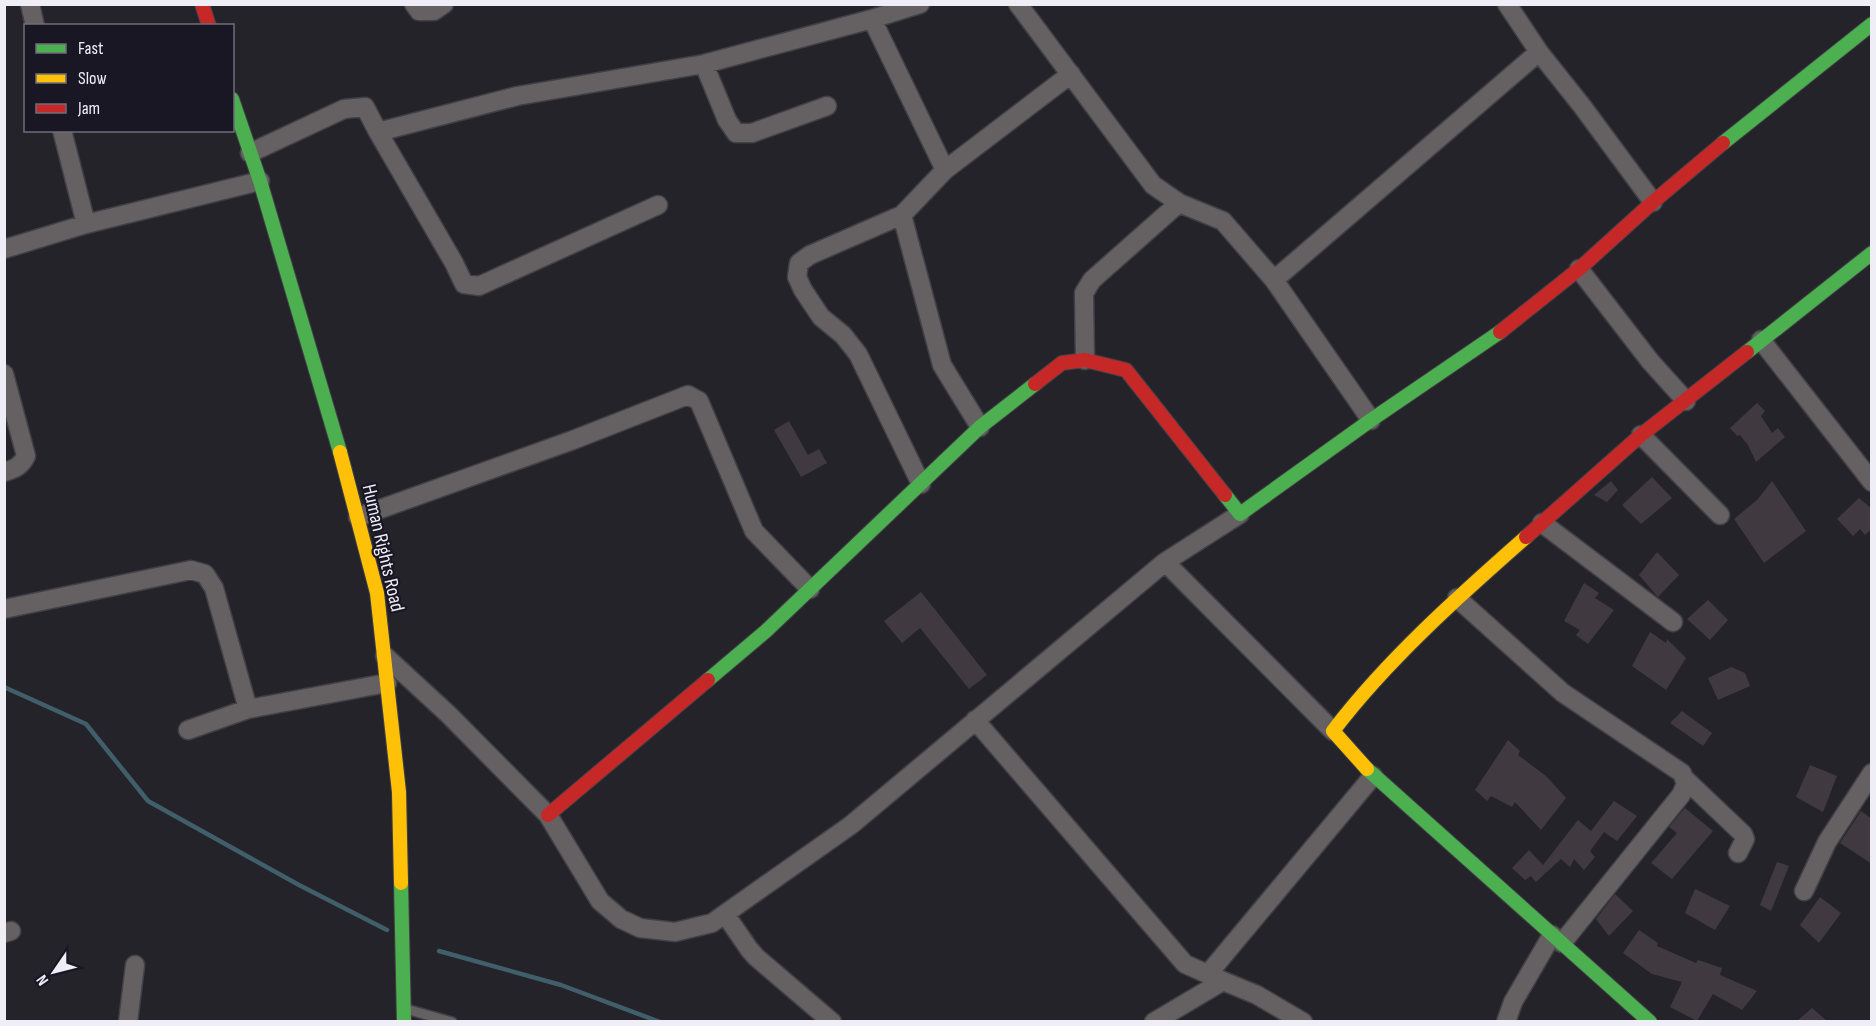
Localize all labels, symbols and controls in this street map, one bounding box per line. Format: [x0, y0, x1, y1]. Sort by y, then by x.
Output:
legend [24, 24, 234, 132]
text: Fast [78, 38, 104, 59]
text: Slow [78, 68, 107, 89]
text: Jam [77, 98, 100, 119]
street label: Human Rights Road [357, 482, 409, 614]
north arrow [24, 942, 84, 1002]
text: N [33, 971, 53, 989]

